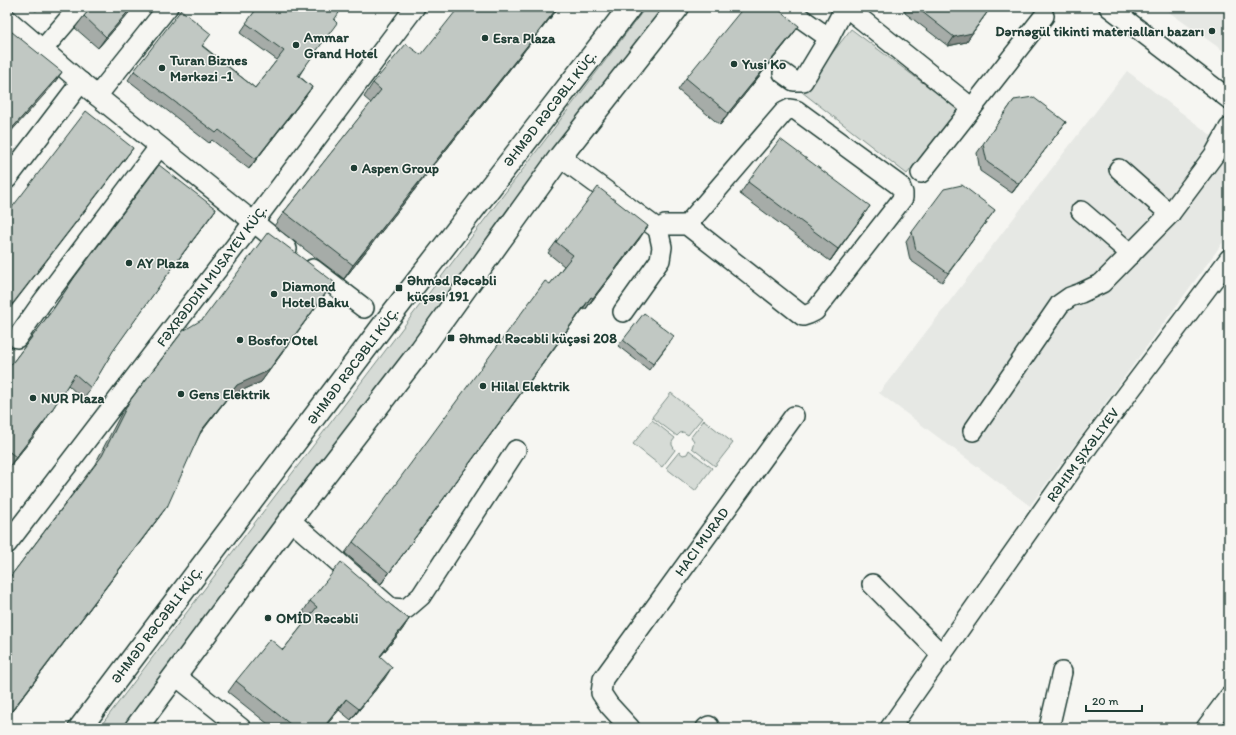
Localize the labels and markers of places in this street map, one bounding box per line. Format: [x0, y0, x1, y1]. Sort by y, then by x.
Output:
place label: Dərnəgül tikinti materialları bazarı [995, 23, 1204, 40]
marker: Dərnəgül tikinti materialları bazarı [1207, 26, 1217, 36]
place label: Ammar Grand Hotel [303, 29, 379, 62]
place label: Esra Plaza [493, 30, 556, 47]
marker: Esra Plaza [480, 33, 490, 43]
marker: Ammar Grand Hotel [291, 40, 301, 50]
place label: Turan Biznes Mərkəzi -1 [169, 52, 247, 85]
place label: Yusi Ko [741, 56, 786, 73]
marker: Yusi Ko [729, 59, 739, 69]
marker: Turan Biznes Mərkəzi -1 [157, 63, 167, 73]
place label: Aspen Group [361, 160, 439, 177]
marker: Aspen Group [349, 163, 359, 173]
place label: AY Plaza [136, 255, 189, 272]
marker: AY Plaza [124, 258, 134, 268]
place label: Əhməd Rəcəbli küçəsi 191 [407, 272, 497, 305]
place label: Diamond Hotel Baku [282, 278, 349, 311]
marker: Əhməd Rəcəbli küçəsi 191 [394, 283, 404, 293]
marker: Diamond Hotel Baku [269, 289, 279, 299]
place label: Əhməd Rəcəbli küçəsi 208 [459, 330, 617, 347]
place label: Bosfor Otel [248, 332, 319, 349]
marker: Əhməd Rəcəbli küçəsi 208 [446, 333, 456, 343]
marker: Bosfor Otel [235, 335, 245, 345]
place label: Hilal Elektrik [491, 378, 570, 395]
marker: Hilal Elektrik [478, 381, 488, 391]
place label: Gens Elektrik [189, 386, 271, 403]
marker: Gens Elektrik [176, 389, 186, 399]
place label: NUR Plaza [41, 390, 104, 407]
marker: NUR Plaza [28, 393, 38, 403]
place label: OMİD Rəcəbli [276, 610, 358, 627]
marker: OMİD Rəcəbli [263, 613, 273, 623]

